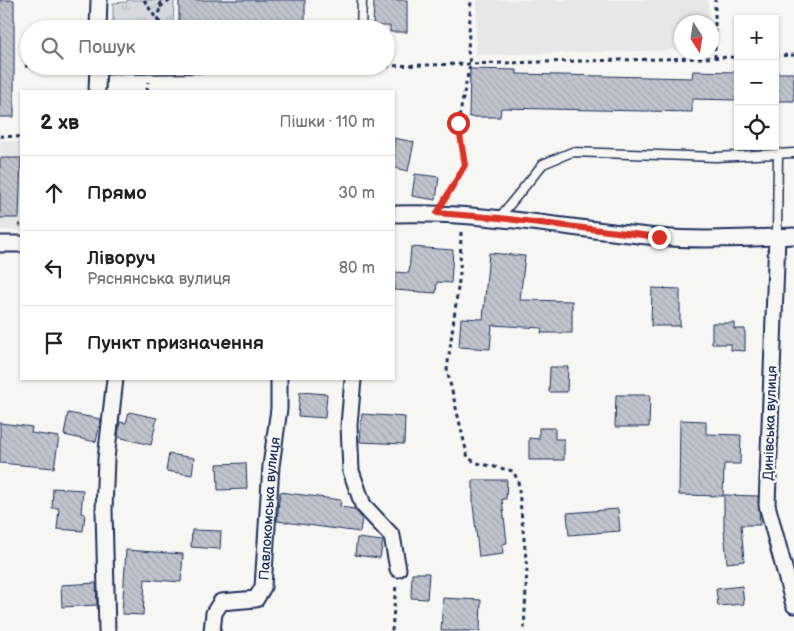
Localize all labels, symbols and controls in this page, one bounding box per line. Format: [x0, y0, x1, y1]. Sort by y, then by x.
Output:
north arrow [674, 15, 719, 60]
map controls [734, 15, 779, 150]
button: + [734, 15, 779, 60]
search box [20, 20, 395, 75]
icon: search [38, 34, 66, 62]
text: Пошук [78, 36, 136, 59]
button: − [734, 60, 779, 105]
button: locate [734, 105, 779, 150]
text: 2 хв [40, 110, 79, 135]
route start [447, 112, 470, 135]
text: Пішки · 110 m [280, 113, 375, 132]
icon: ahead [40, 179, 68, 207]
text: Прямо [87, 182, 147, 205]
text: 30 m [338, 184, 375, 203]
route end [648, 226, 671, 249]
text: Ліворуч [87, 247, 156, 270]
icon: left [40, 254, 68, 282]
text: 80 m [339, 259, 375, 278]
text: Ряснянська вулиця [87, 270, 231, 289]
icon: arrive [40, 329, 68, 357]
text: Пункт призначення [87, 332, 264, 355]
street label: Динівська вулиця [759, 365, 781, 481]
street label: Павлокомська вулиця [255, 435, 284, 581]

